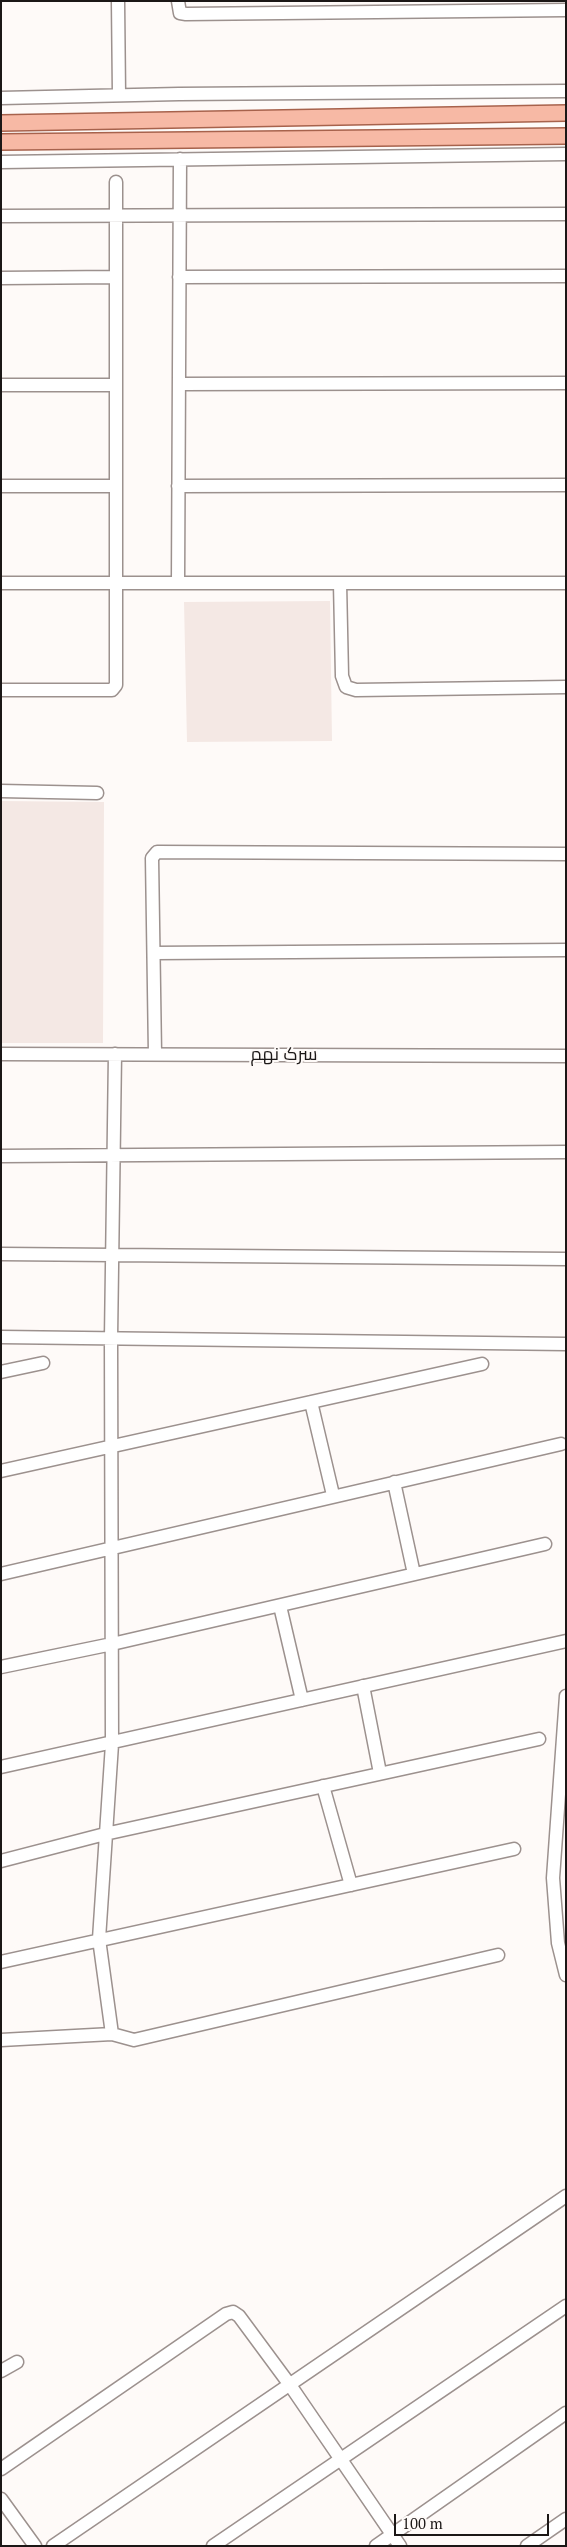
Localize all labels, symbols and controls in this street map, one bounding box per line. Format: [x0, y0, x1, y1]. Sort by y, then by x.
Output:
street label: سرک نهم [250, 1044, 318, 1066]
scale bar [397, 2504, 552, 2536]
text: 100 m [402, 2513, 443, 2533]

